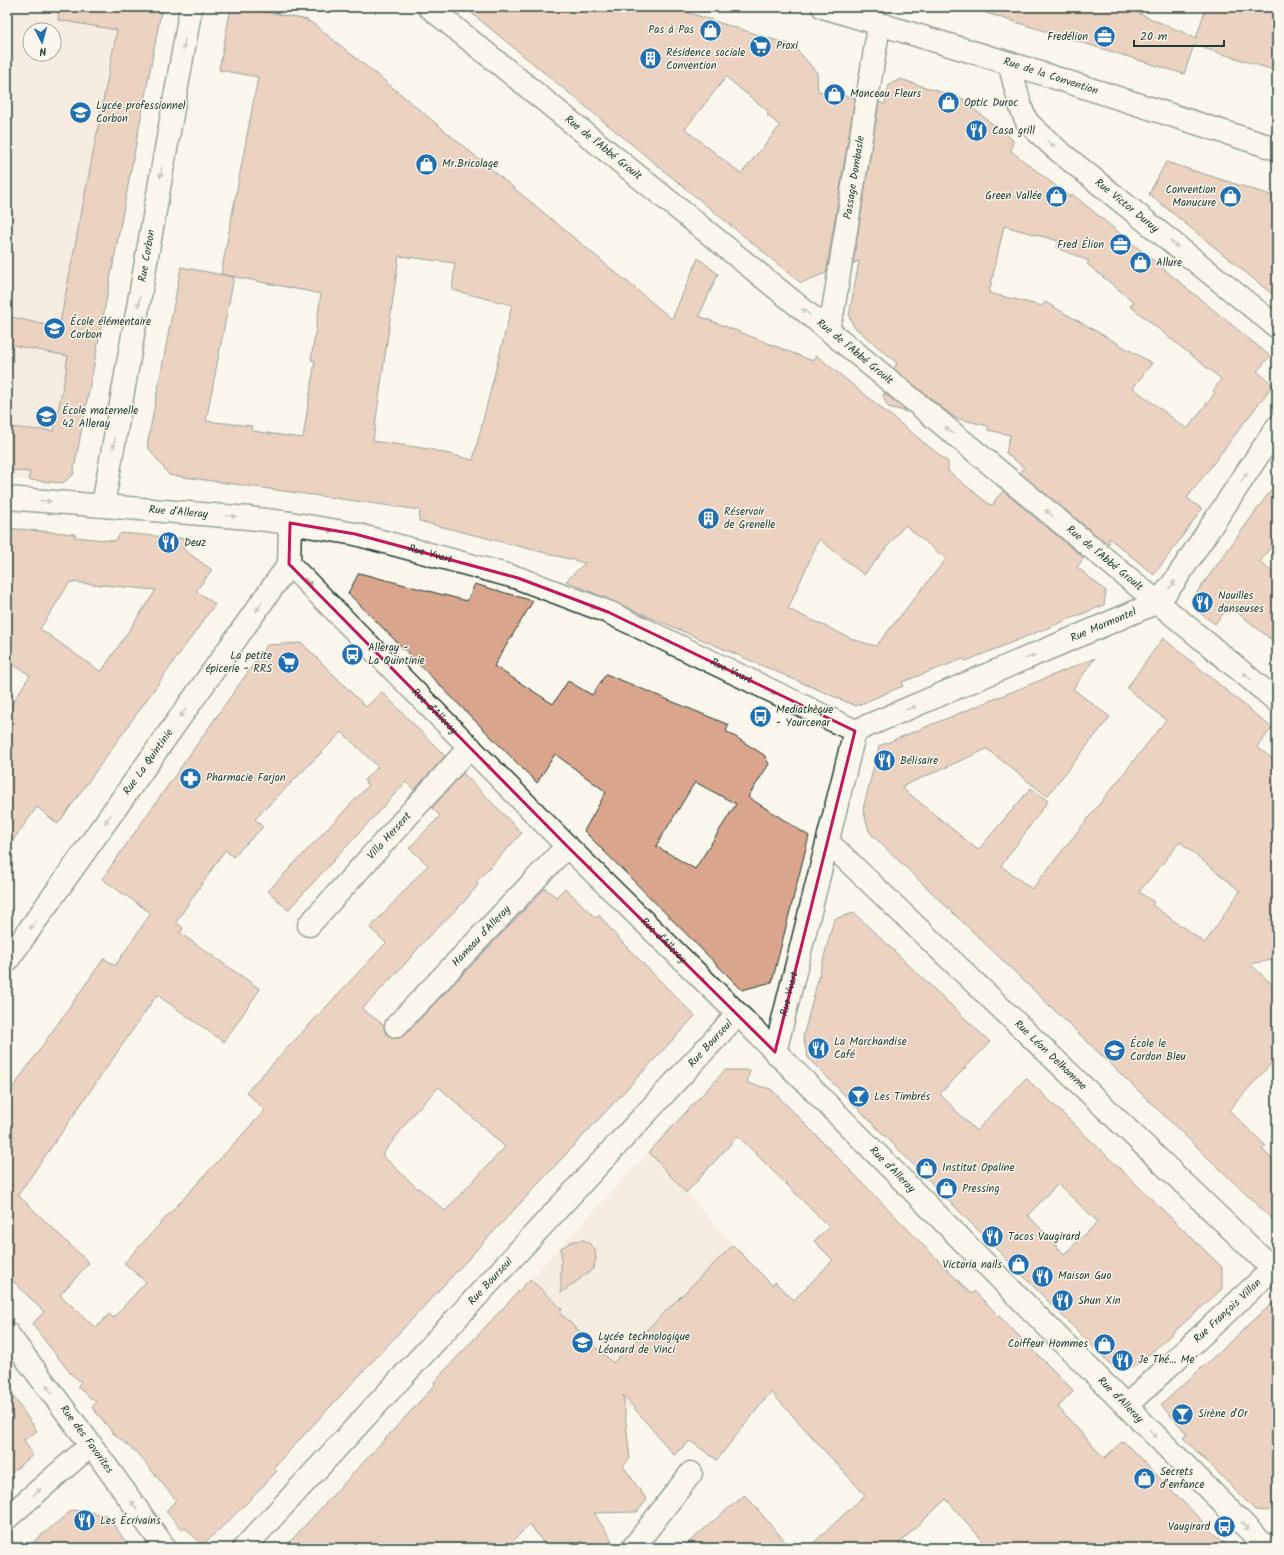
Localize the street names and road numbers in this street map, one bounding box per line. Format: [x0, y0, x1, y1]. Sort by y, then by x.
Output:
street label: Rue de la Convention [1001, 53, 1101, 100]
street label: Rue de l'Abbé Groult [560, 111, 646, 185]
street label: Passage Dombasle [839, 135, 870, 221]
street label: Rue Victor Duruy [1090, 174, 1163, 238]
street label: Rue Corbon [134, 228, 161, 284]
street label: Rue de l'Abbé Groult [812, 315, 898, 390]
street label: Rue d'Alleray [148, 501, 210, 524]
street label: Rue de l'Abbé Groult [1062, 521, 1148, 596]
street label: Rue Yvart [406, 540, 455, 569]
street label: Rue Marmontel [1068, 603, 1140, 647]
street label: Rue Yvart [707, 654, 756, 690]
street label: Rue d'Alleray [407, 684, 462, 739]
street label: Rue La Quintinie [118, 725, 178, 799]
street label: Villa Hersent [363, 807, 417, 864]
street label: Hameau d'Alleray [448, 901, 516, 971]
street label: Rue d'Alleray [636, 913, 691, 968]
street label: Rue Yvart [775, 969, 804, 1018]
street label: Rue Bourseul [684, 1015, 738, 1072]
street label: Rue Léon Delhomme [1010, 1016, 1091, 1095]
street label: Rue d'Alleray [865, 1142, 920, 1198]
street label: Rue Bourseul [464, 1253, 518, 1310]
street label: Rue François Villon [1189, 1274, 1266, 1348]
street label: Rue d'Alleray [1093, 1373, 1148, 1428]
street label: Rue des Favorites [55, 1401, 118, 1478]

